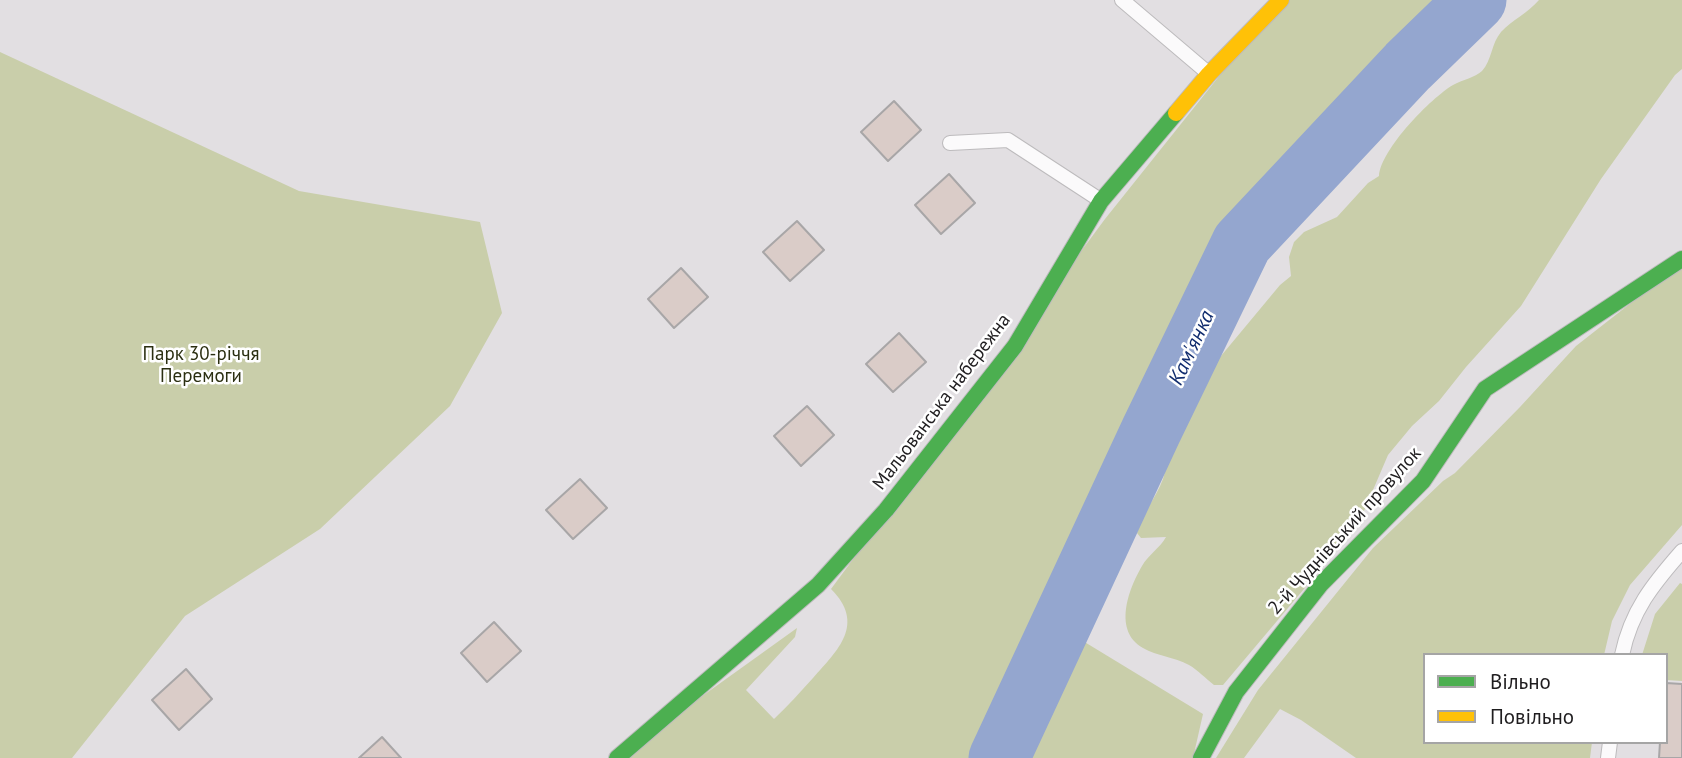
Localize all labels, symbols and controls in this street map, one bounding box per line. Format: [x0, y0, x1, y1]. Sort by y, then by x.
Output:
water label: Кам'янка [1164, 307, 1220, 389]
street label: Мальованська набережна [868, 309, 1016, 495]
park label: Парк 30-річчя Перемоги [143, 344, 259, 388]
street label: 2-й Чуднівський провулок [1264, 443, 1426, 619]
legend [1423, 653, 1668, 744]
text: Вільно [1490, 668, 1551, 695]
text: Повільно [1490, 703, 1574, 730]

